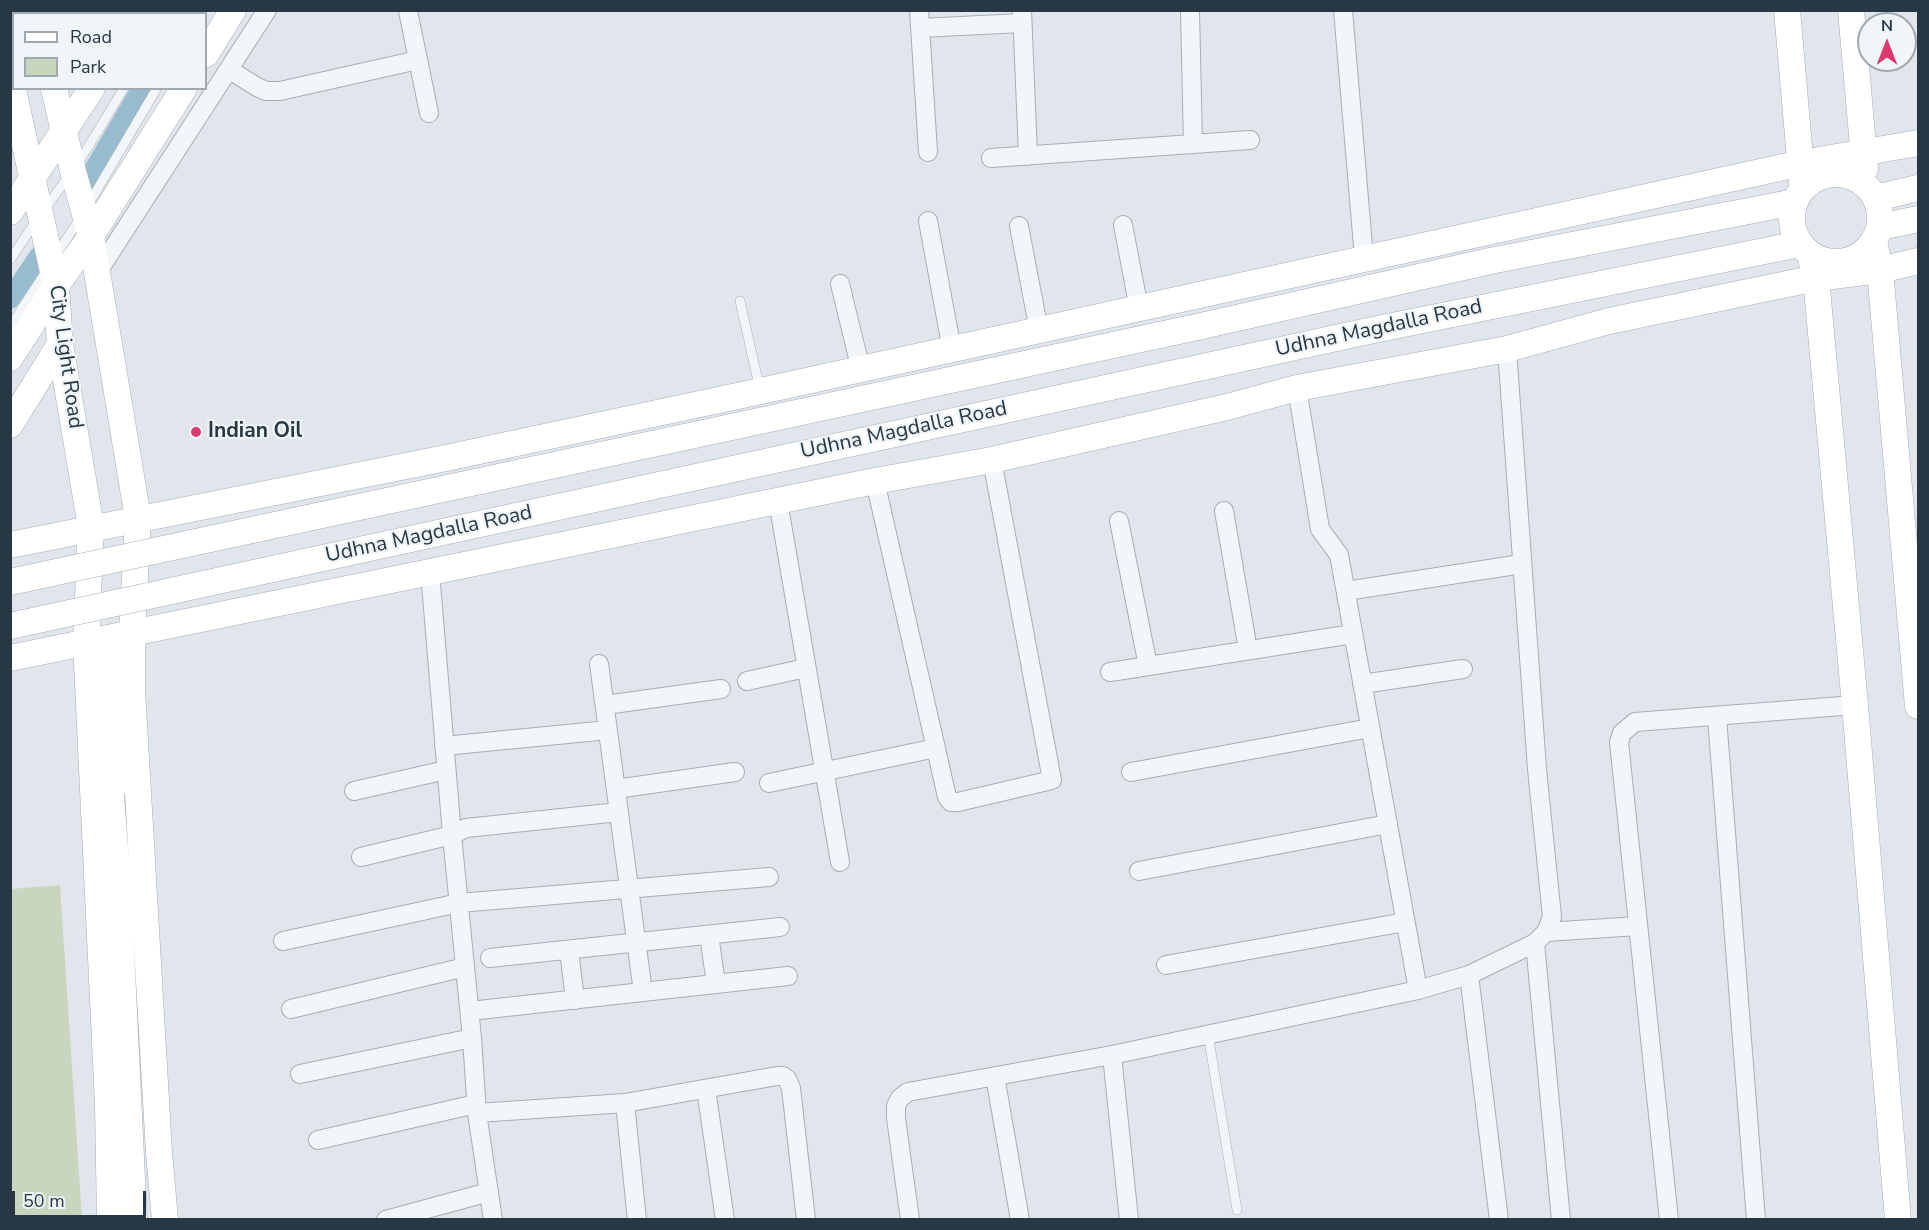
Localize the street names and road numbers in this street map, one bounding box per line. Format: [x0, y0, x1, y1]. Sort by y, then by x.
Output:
street label: City Light Road [42, 284, 88, 430]
street label: Udhna Magdalla Road [1273, 295, 1485, 363]
street label: Udhna Magdalla Road [798, 397, 1010, 465]
street label: Udhna Magdalla Road [323, 501, 535, 569]

